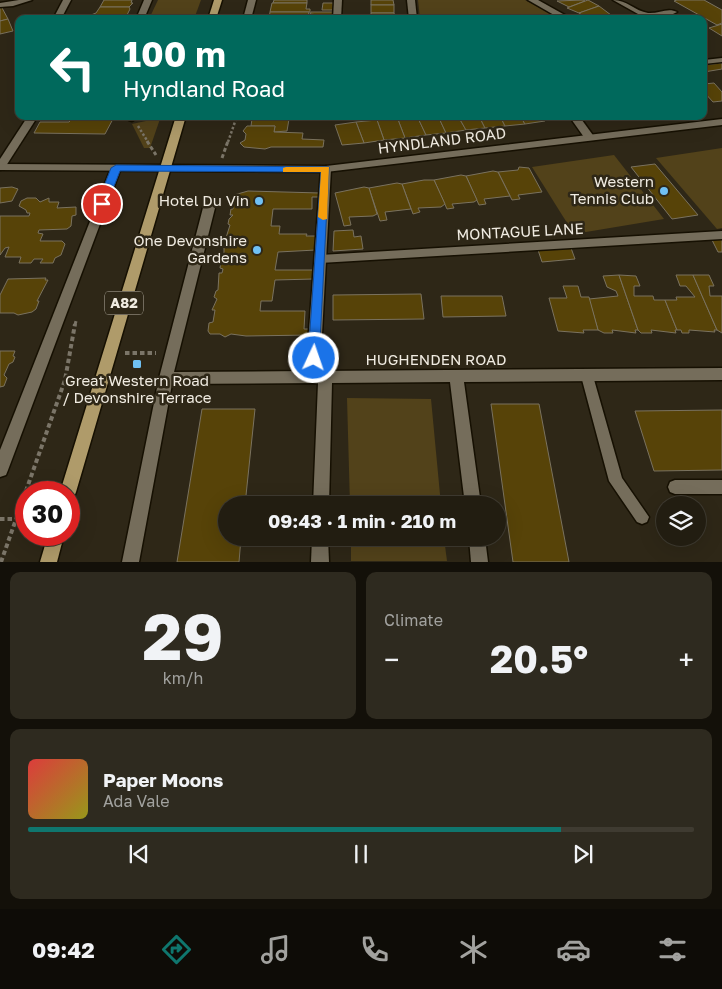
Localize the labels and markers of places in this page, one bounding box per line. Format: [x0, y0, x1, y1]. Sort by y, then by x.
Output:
place label: Western Tennis Club [570, 172, 654, 207]
pin [81, 183, 123, 225]
marker: Western Tennis Club [658, 185, 670, 197]
place label: Hotel Du Vin [159, 191, 249, 209]
marker: Hotel Du Vin [253, 195, 265, 207]
place label: One Devonshire Gardens [133, 231, 247, 266]
marker: One Devonshire Gardens [251, 244, 263, 256]
marker: Great Western Road / Devonshire Terrace [131, 358, 143, 370]
place label: Great Western Road / Devonshire Terrace [62, 371, 212, 406]

